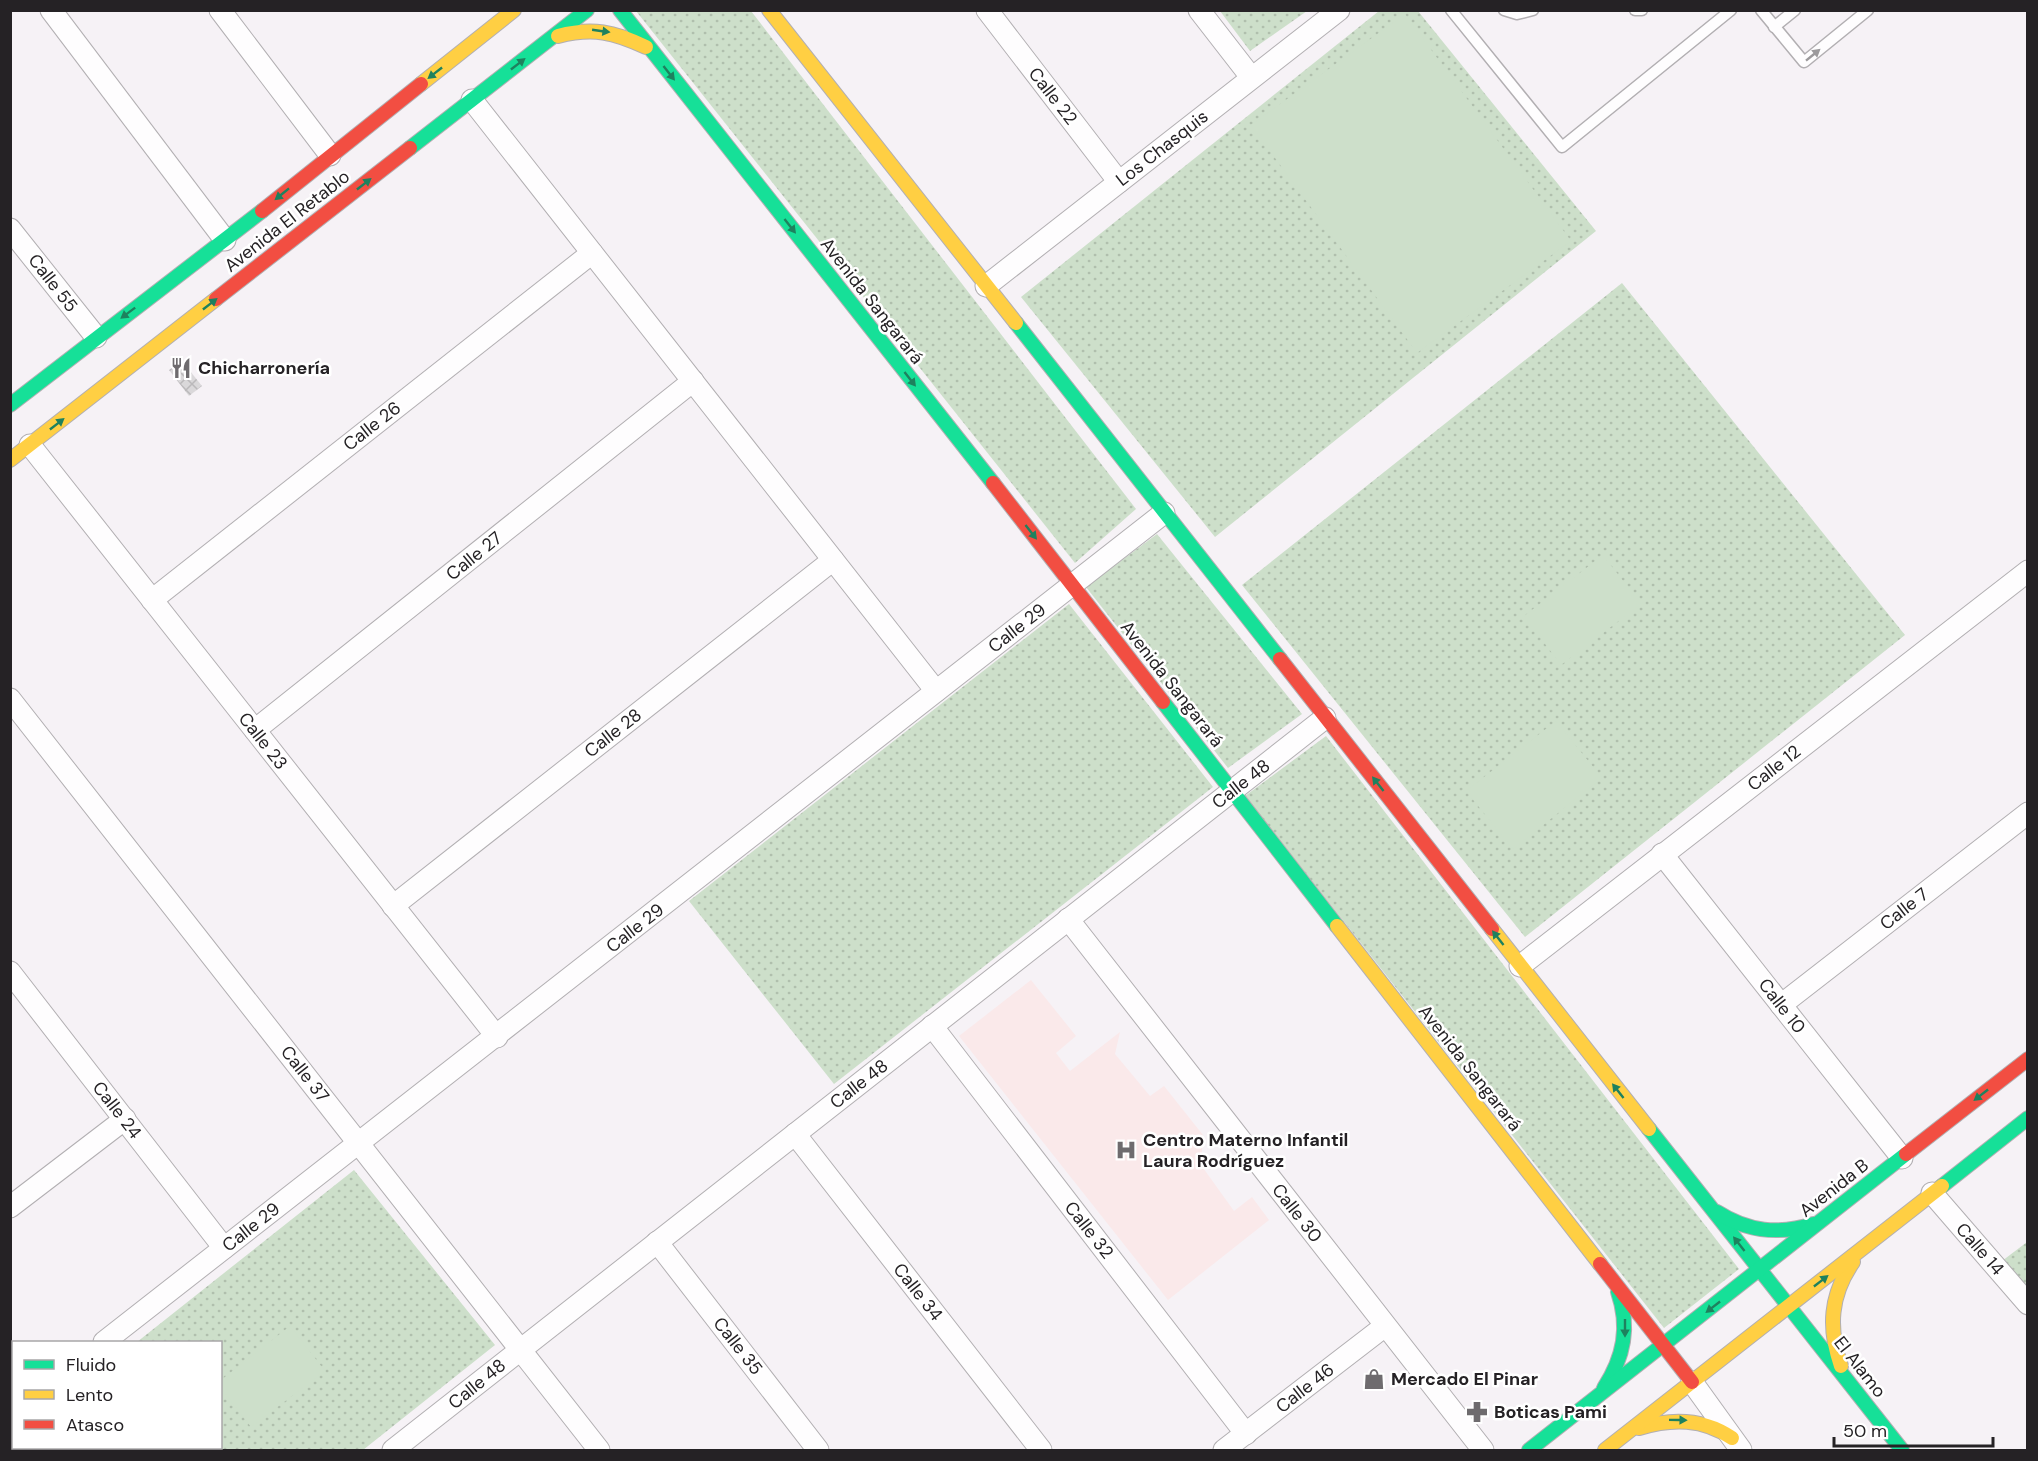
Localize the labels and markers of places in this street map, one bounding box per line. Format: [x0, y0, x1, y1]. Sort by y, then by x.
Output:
restaurant icon: Chicharronería [169, 356, 193, 380]
place label: Chicharronería [198, 356, 330, 380]
place label: Centro Materno Infantil Laura Rodríguez [1143, 1128, 1348, 1173]
hospital icon: Centro Materno Infantil Laura Rodríguez [1114, 1138, 1138, 1162]
shop icon: Mercado El Pinar [1362, 1367, 1386, 1391]
place label: Mercado El Pinar [1391, 1367, 1538, 1391]
pharmacy icon: Boticas Pami [1465, 1400, 1489, 1424]
place label: Boticas Pami [1494, 1400, 1607, 1424]

